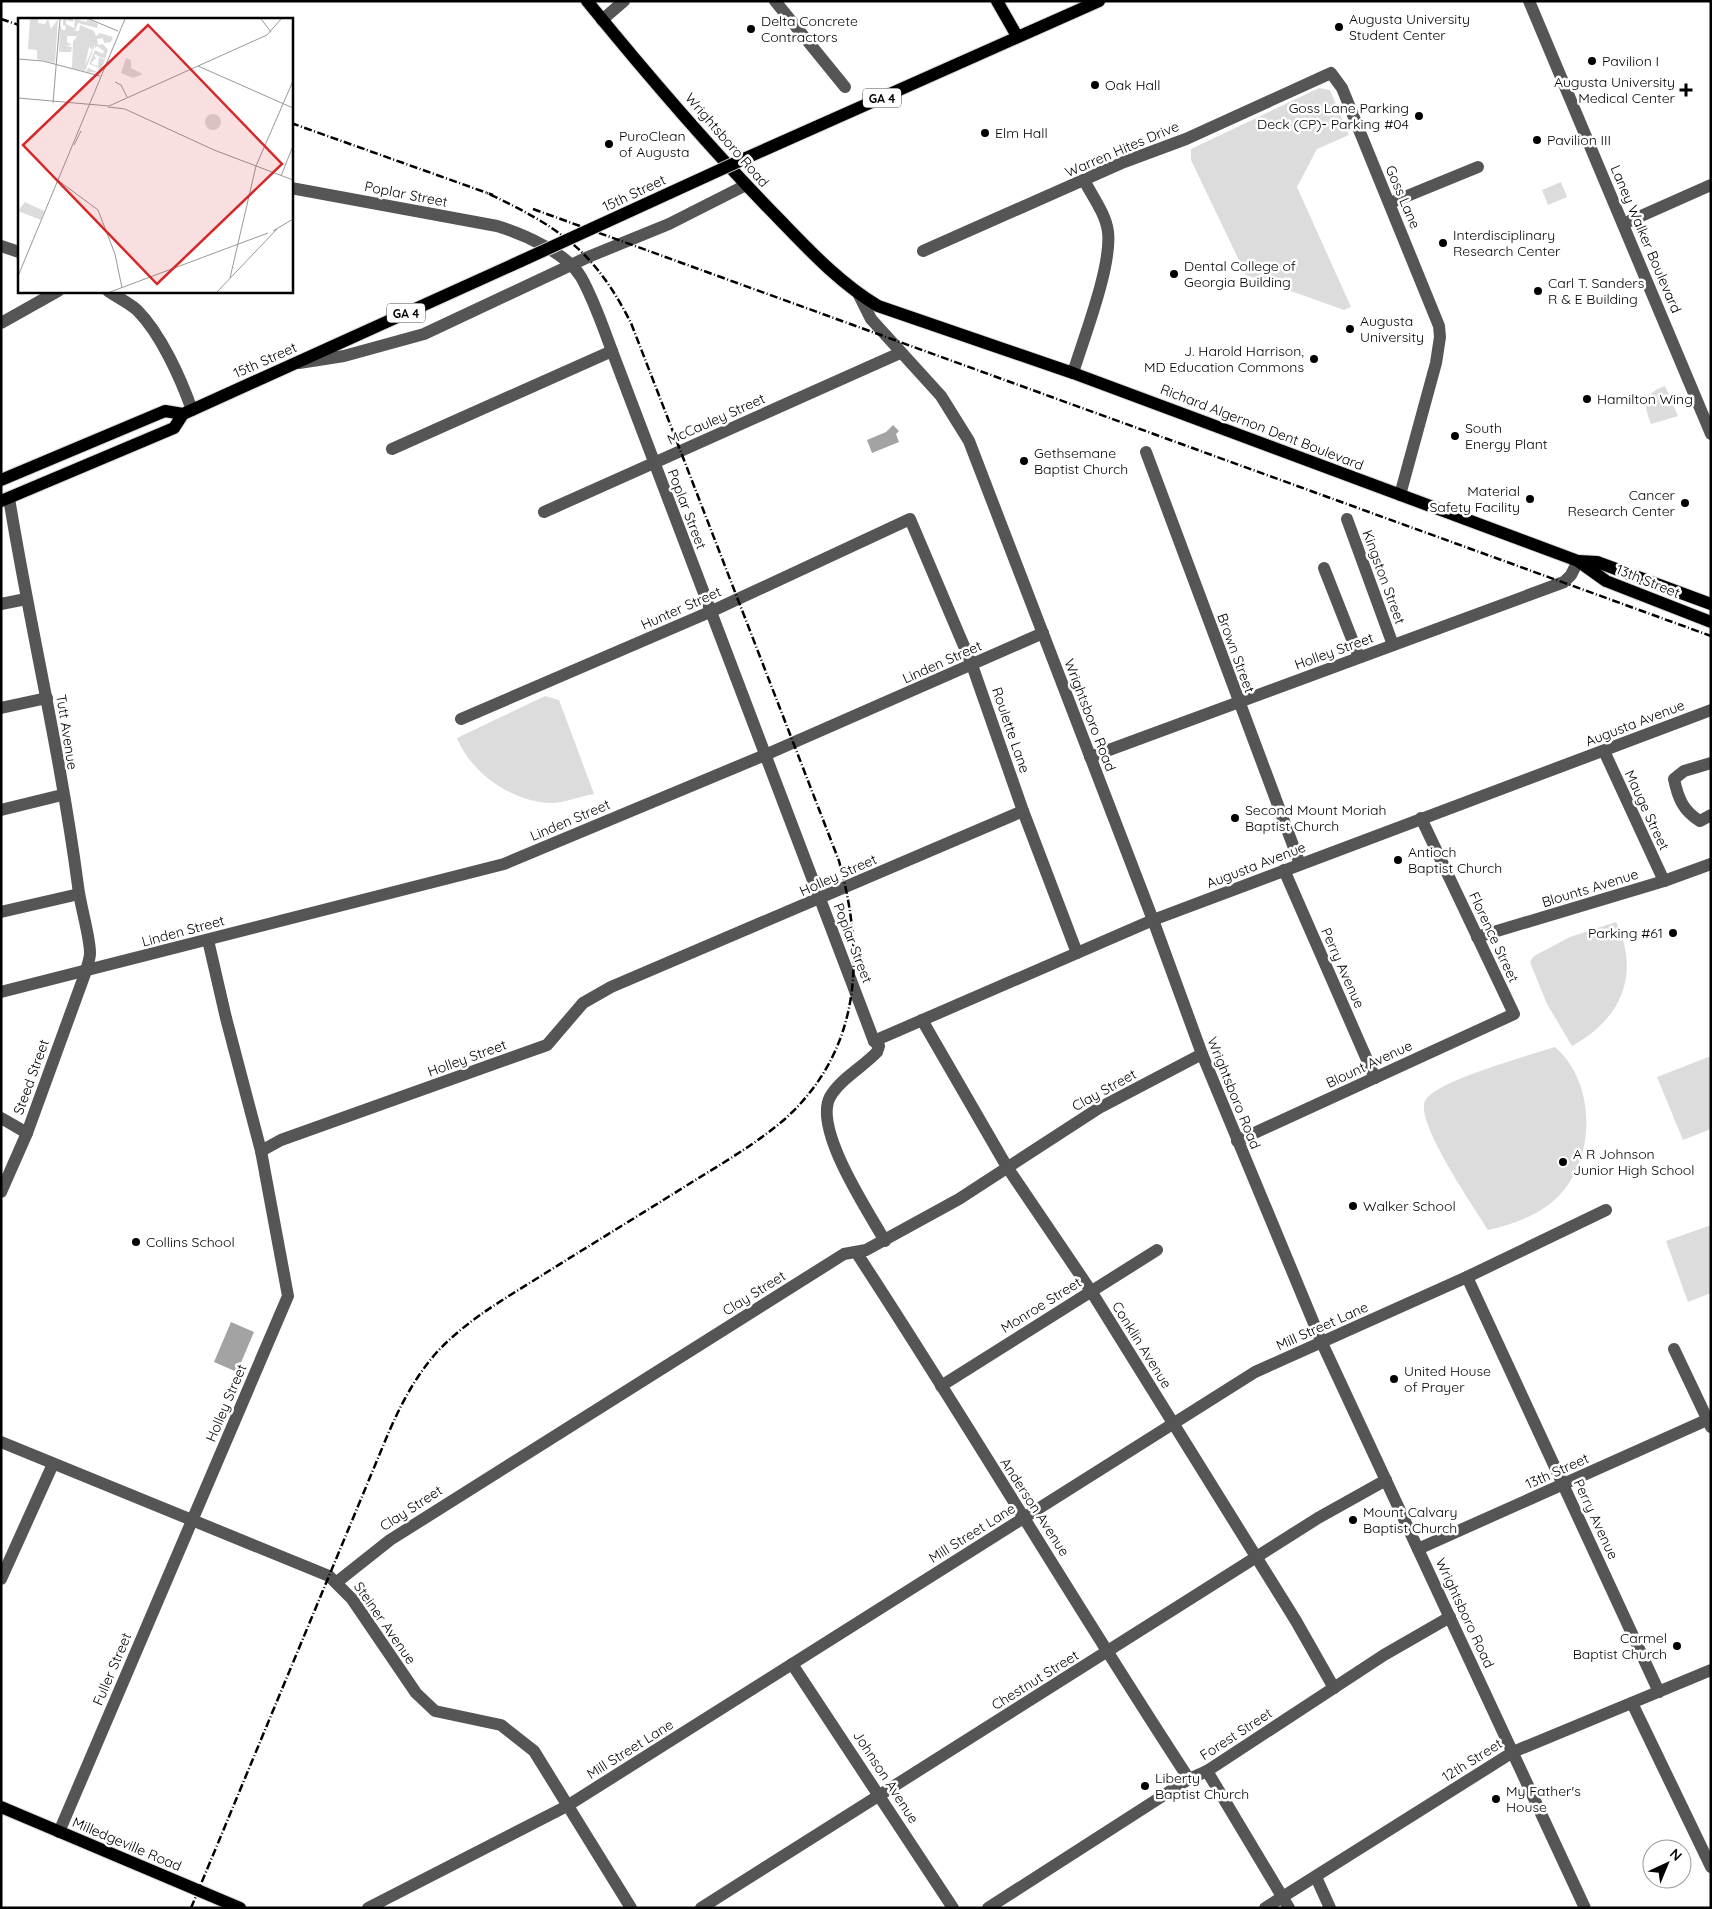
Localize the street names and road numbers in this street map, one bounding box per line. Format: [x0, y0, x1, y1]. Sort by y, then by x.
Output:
street label: Wrightsboro Road [681, 89, 773, 191]
road number: GA 4 [863, 89, 901, 108]
street label: Warren Hites Drive [1062, 117, 1182, 181]
street label: Laney Walker Boulevard [1607, 162, 1685, 316]
street label: Goss Lane [1382, 163, 1424, 231]
street label: 15th Street [600, 170, 669, 215]
street label: Poplar Street [363, 177, 449, 211]
road number: GA 4 [387, 304, 425, 322]
street label: 15th Street [230, 338, 300, 382]
street label: Richard Algernon Dent Boulevard [1158, 380, 1366, 474]
street label: McCauley Street [664, 389, 768, 449]
street label: Poplar Street [663, 466, 711, 552]
street label: Kingston Street [1359, 527, 1409, 627]
street label: 13th Street [1613, 560, 1683, 602]
street label: Hunter Street [638, 582, 724, 634]
street label: Brown Street [1213, 611, 1259, 695]
street label: Holley Street [1292, 628, 1376, 674]
street label: Linden Street [899, 636, 985, 688]
street label: Wrightsboro Road [1060, 656, 1120, 774]
street label: Roulette Lane [988, 685, 1034, 775]
street label: Tutt Avenue [52, 693, 82, 771]
street label: Augusta Avenue [1583, 696, 1687, 750]
street label: Mauge Street [1621, 767, 1673, 853]
street label: Linden Street [527, 795, 613, 845]
street label: Augusta Avenue [1204, 838, 1308, 892]
street label: Holley Street [797, 850, 880, 900]
street label: Blounts Avenue [1540, 865, 1641, 911]
street label: Florence Street [1465, 889, 1523, 985]
street label: Poplar Street [829, 900, 877, 986]
street label: Linden Street [140, 911, 227, 951]
street label: Perry Avenue [1317, 925, 1369, 1011]
street label: Wrightsboro Road [1203, 1034, 1265, 1152]
street label: Holley Street [425, 1035, 509, 1081]
street label: Blount Avenue [1323, 1036, 1415, 1092]
street label: Steed Street [9, 1037, 53, 1117]
street label: Clay Street [1069, 1065, 1140, 1115]
street label: Clay Street [719, 1266, 789, 1319]
street label: Monroe Street [997, 1273, 1085, 1337]
street label: Conklin Avenue [1108, 1298, 1176, 1392]
street label: Mill Street Lane [1273, 1298, 1371, 1354]
street label: Holley Street [202, 1361, 251, 1445]
street label: 13th Street [1523, 1449, 1592, 1493]
street label: Anderson Avenue [996, 1454, 1074, 1560]
street label: Perry Avenue [1570, 1476, 1622, 1562]
street label: Clay Street [376, 1481, 446, 1535]
street label: Mill Street Lane [925, 1499, 1019, 1567]
street label: Wrightsboro Road [1432, 1555, 1498, 1671]
street label: Steiner Avenue [350, 1578, 420, 1668]
street label: Fuller Street [89, 1630, 135, 1708]
street label: Chestnut Street [988, 1646, 1082, 1714]
street label: Forest Street [1196, 1704, 1276, 1764]
street label: Mill Street Lane [583, 1715, 677, 1783]
street label: Johnson Avenue [849, 1727, 923, 1827]
street label: 12th Street [1439, 1734, 1506, 1786]
street label: Milledgeville Road [70, 1813, 184, 1875]

